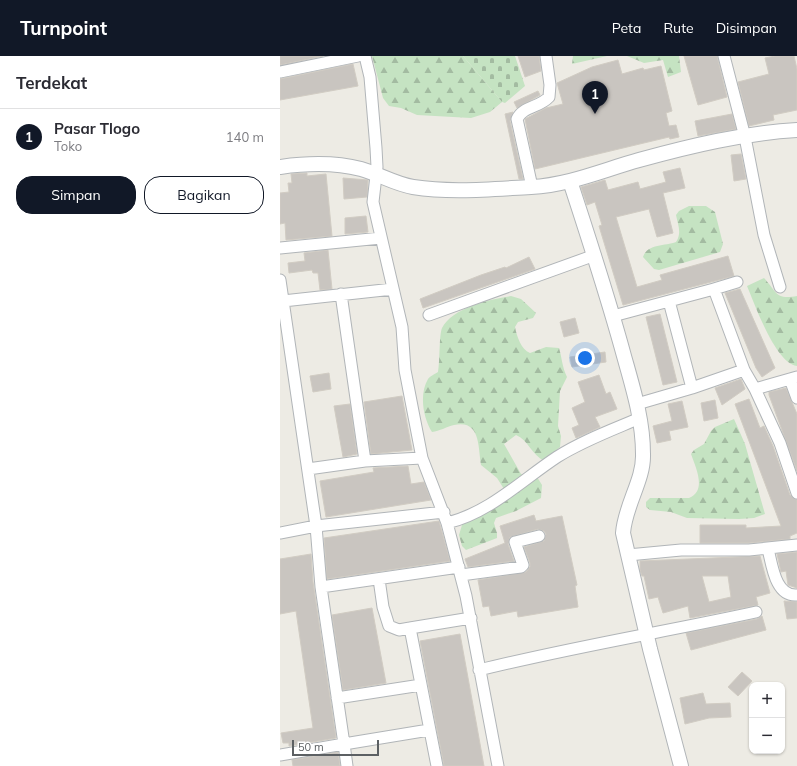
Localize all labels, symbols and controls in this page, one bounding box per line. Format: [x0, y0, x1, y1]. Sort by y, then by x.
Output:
text: Turnpoint [20, 16, 107, 40]
text: Peta [612, 19, 641, 37]
text: Rute [663, 19, 694, 37]
text: Disimpan [716, 19, 777, 37]
text: Terdekat [16, 72, 87, 93]
pin: 1 [582, 81, 608, 114]
text: Pasar Tlogo [54, 119, 140, 138]
text: 1 [25, 129, 33, 145]
text: 140 m [226, 129, 264, 145]
text: Toko [54, 138, 82, 154]
button: Simpan [16, 176, 136, 214]
button: Bagikan [144, 176, 264, 214]
your location [575, 348, 595, 368]
map controls [749, 682, 785, 754]
button: + [749, 682, 785, 718]
button: − [749, 718, 785, 754]
scale bar [292, 738, 379, 757]
text: 50 m [298, 740, 324, 754]

